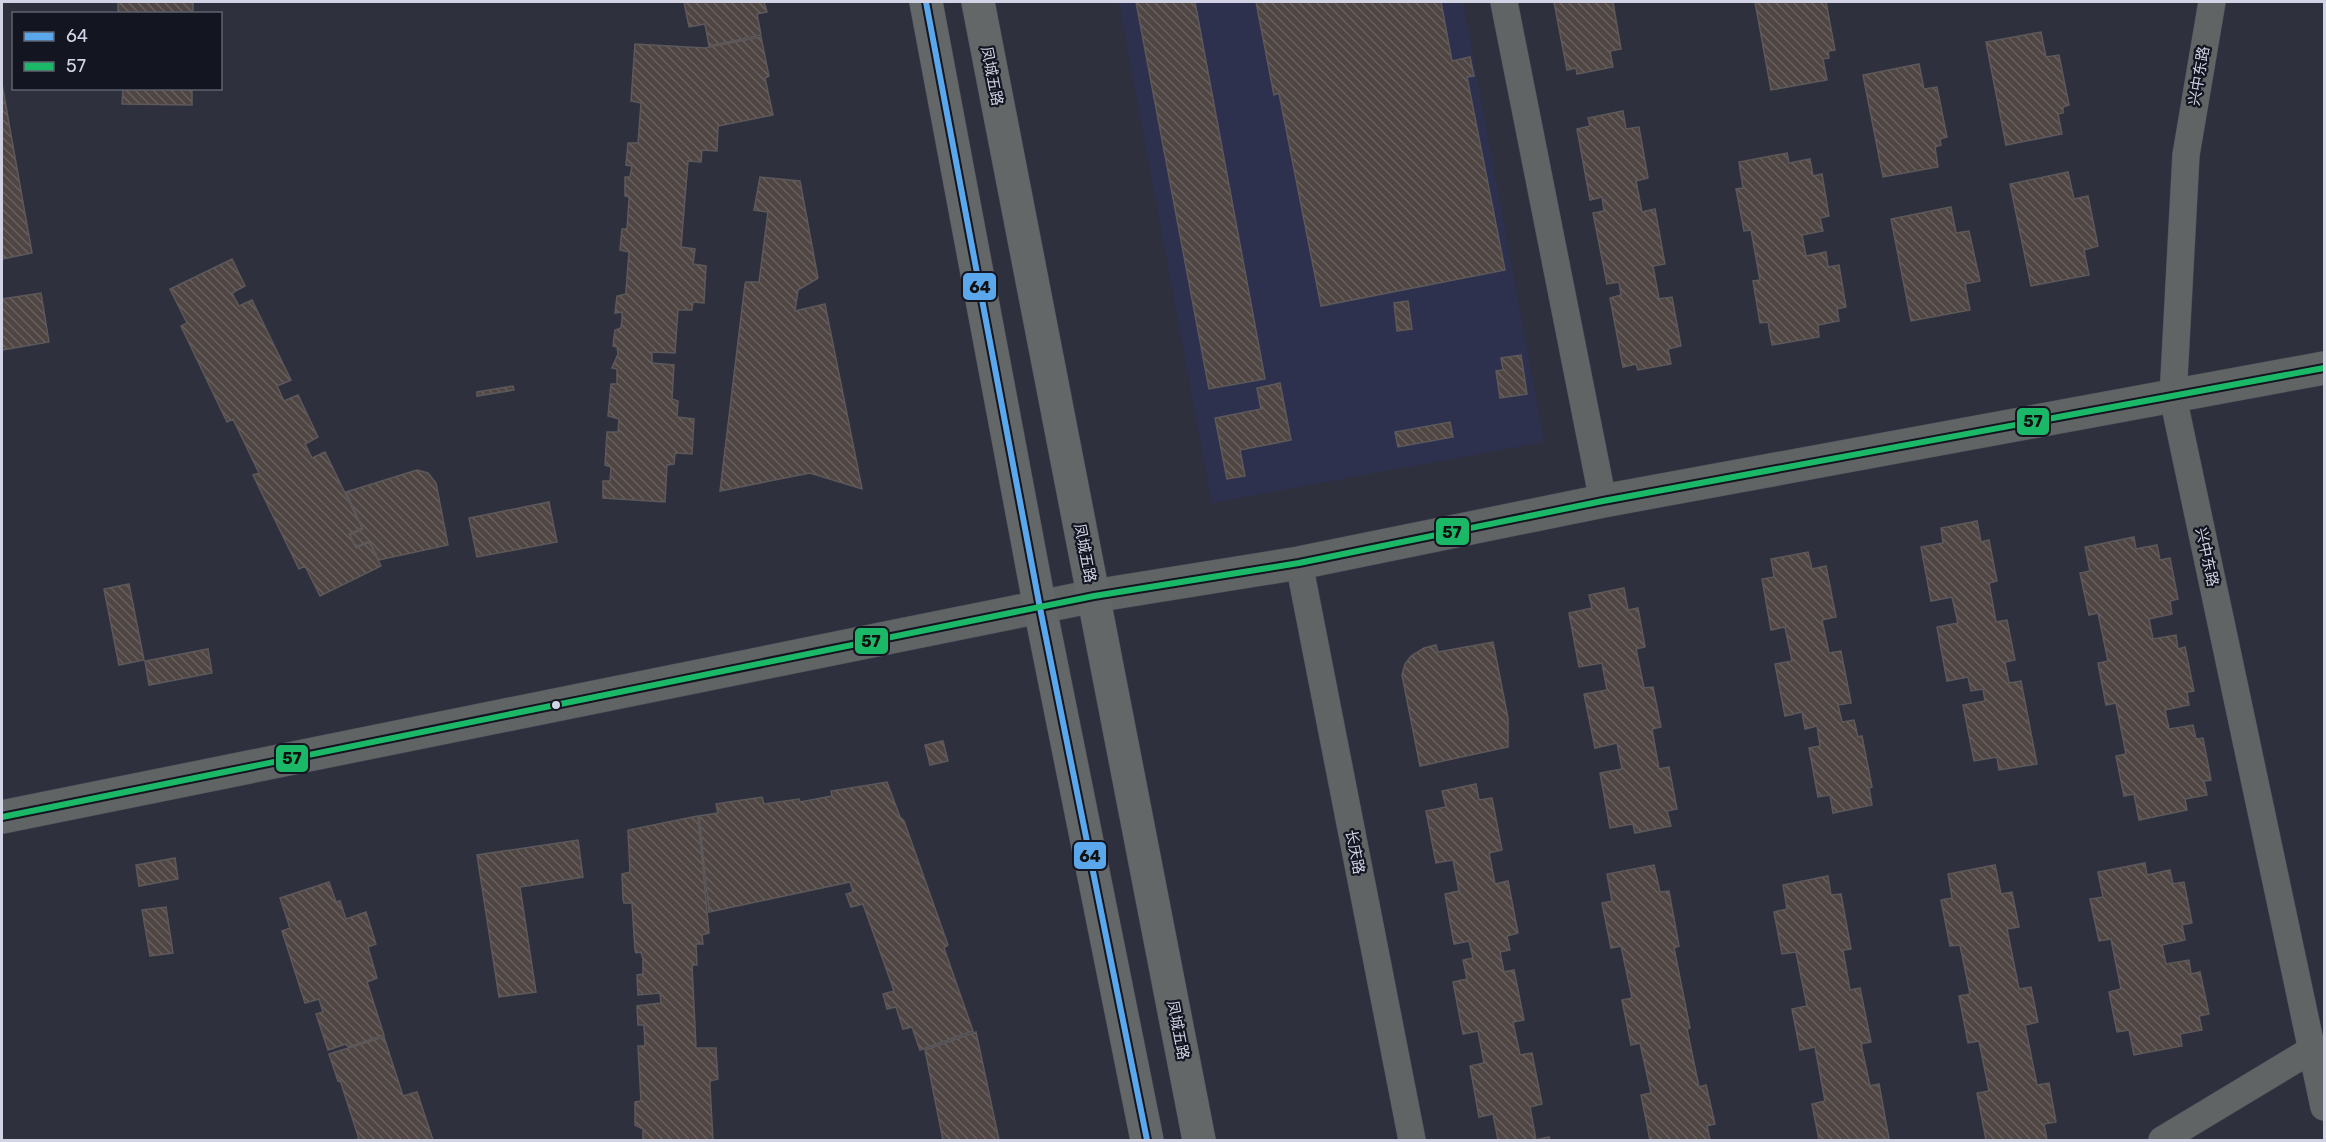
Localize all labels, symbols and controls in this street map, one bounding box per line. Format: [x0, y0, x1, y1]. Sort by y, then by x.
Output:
legend [12, 12, 222, 90]
text: 64 [66, 25, 88, 47]
street label: 凤城五路 [977, 45, 1007, 107]
street label: 兴中东路 [2185, 45, 2213, 107]
text: 57 [66, 55, 86, 77]
line badge: 64 [962, 272, 997, 301]
text: 64 [969, 278, 991, 297]
line badge: 57 [2016, 407, 2050, 436]
text: 57 [2023, 412, 2043, 431]
line badge: 57 [1435, 517, 1470, 546]
street label: 凤城五路 [1070, 522, 1100, 584]
text: 57 [1442, 523, 1462, 542]
street label: 兴中东路 [2192, 526, 2222, 588]
line badge: 57 [854, 627, 889, 655]
text: 57 [861, 632, 881, 651]
unlabelled marker [550, 699, 562, 711]
line badge: 57 [275, 744, 309, 773]
text: 57 [282, 749, 302, 768]
street label: 长庆路 [1342, 828, 1368, 876]
line badge: 64 [1073, 841, 1107, 870]
text: 64 [1079, 847, 1101, 866]
street label: 凤城五路 [1163, 999, 1193, 1061]

